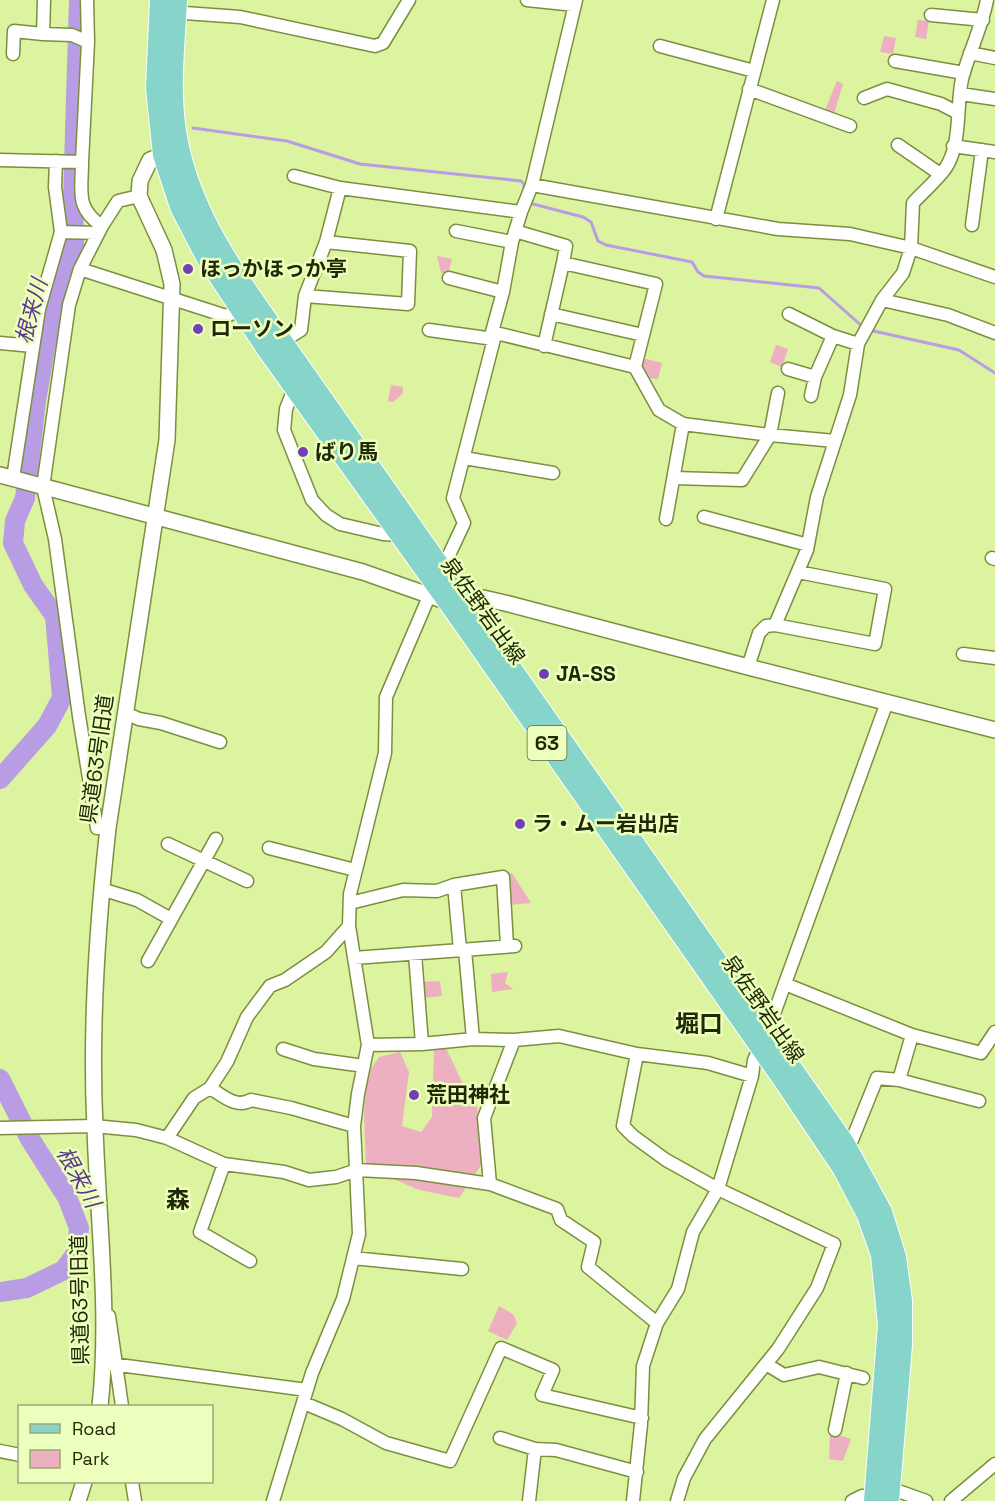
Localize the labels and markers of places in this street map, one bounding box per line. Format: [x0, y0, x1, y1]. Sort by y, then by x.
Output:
place label: ほっかほっか亭 [200, 255, 347, 282]
marker: ほっかほっか亭 [181, 262, 195, 276]
place label: ローソン [210, 315, 294, 342]
marker: ローソン [191, 322, 205, 336]
place label: ばり馬 [315, 438, 378, 465]
marker: ばり馬 [296, 445, 310, 459]
place label: JA-SS [556, 660, 616, 687]
marker: JA-SS [537, 667, 551, 681]
place label: ラ・ムー岩出店 [532, 810, 679, 837]
marker: ラ・ムー岩出店 [513, 817, 527, 831]
place label: 荒田神社 [426, 1081, 510, 1108]
marker: 荒田神社 [407, 1088, 421, 1102]

